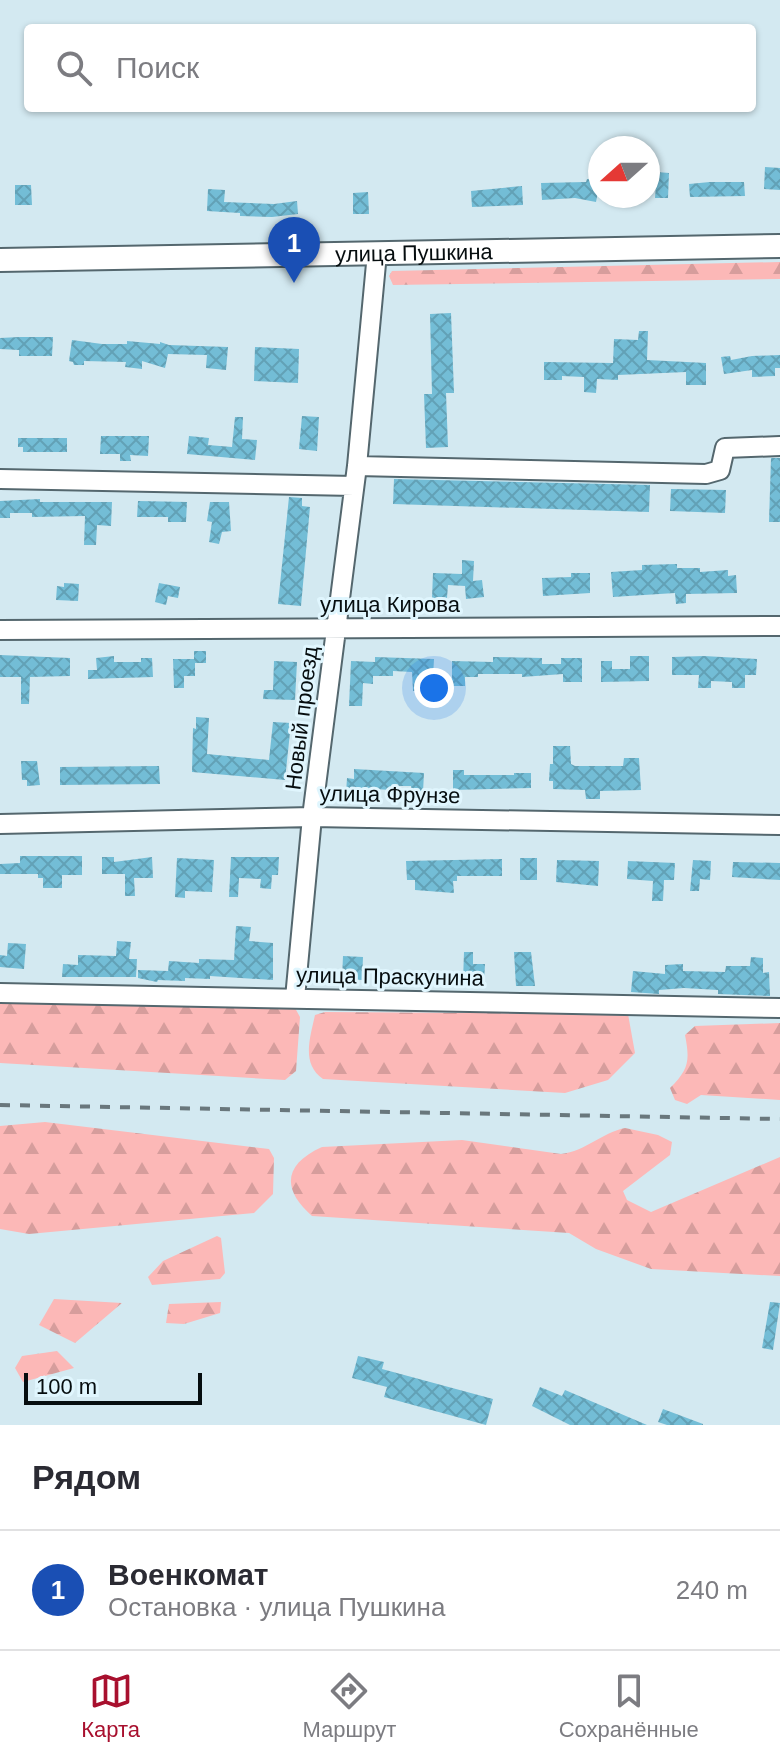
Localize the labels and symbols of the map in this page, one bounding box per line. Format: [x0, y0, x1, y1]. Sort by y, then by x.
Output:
north arrow [588, 136, 660, 208]
pin: 1 [268, 217, 320, 283]
street label: улица Пушкина [335, 239, 494, 267]
street label: улица Кирова [320, 592, 461, 617]
street label: Новый проезд [280, 645, 323, 791]
your location [414, 668, 454, 708]
street label: улица Фрунзе [320, 781, 460, 808]
street label: улица Праскунина [296, 962, 485, 991]
scale bar [24, 1369, 202, 1405]

